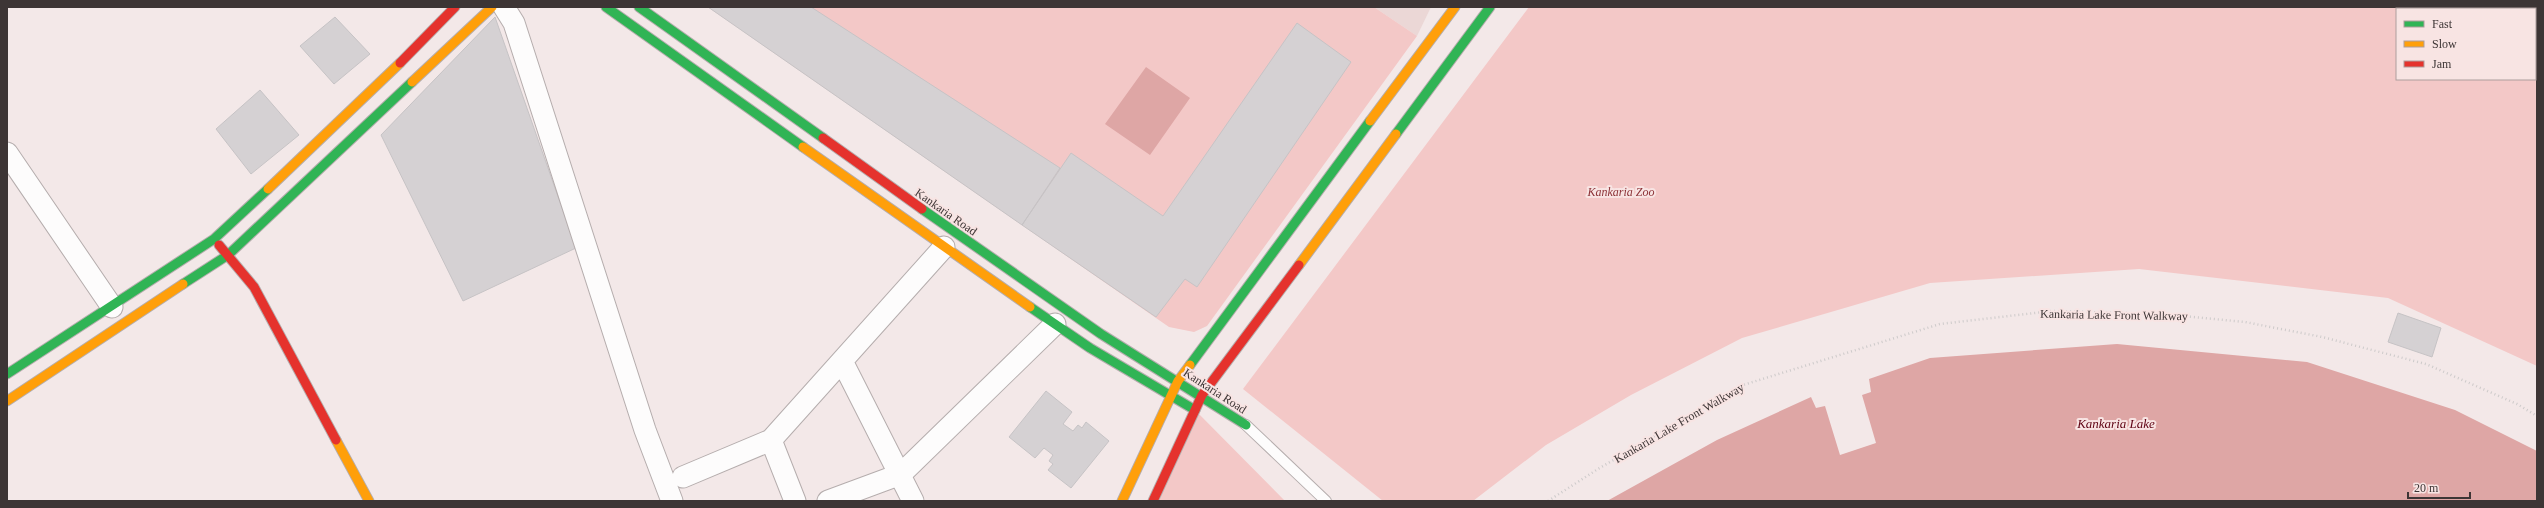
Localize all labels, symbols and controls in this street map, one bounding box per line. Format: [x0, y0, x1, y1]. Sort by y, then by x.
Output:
legend [2396, 8, 2536, 80]
text: Fast [2432, 17, 2453, 31]
text: Slow [2432, 37, 2457, 51]
text: Jam [2432, 57, 2452, 71]
park label: Kankaria Zoo [1586, 185, 1655, 199]
street label: Kankaria Road [912, 186, 980, 238]
street label: Kankaria Lake Front Walkway [2040, 307, 2188, 323]
street label: Kankaria Road [1181, 365, 1249, 417]
street label: Kankaria Lake Front Walkway [1612, 380, 1746, 466]
water label: Kankaria Lake [2076, 416, 2155, 431]
scale bar [2408, 474, 2470, 500]
text: 20 m [2414, 481, 2439, 495]

